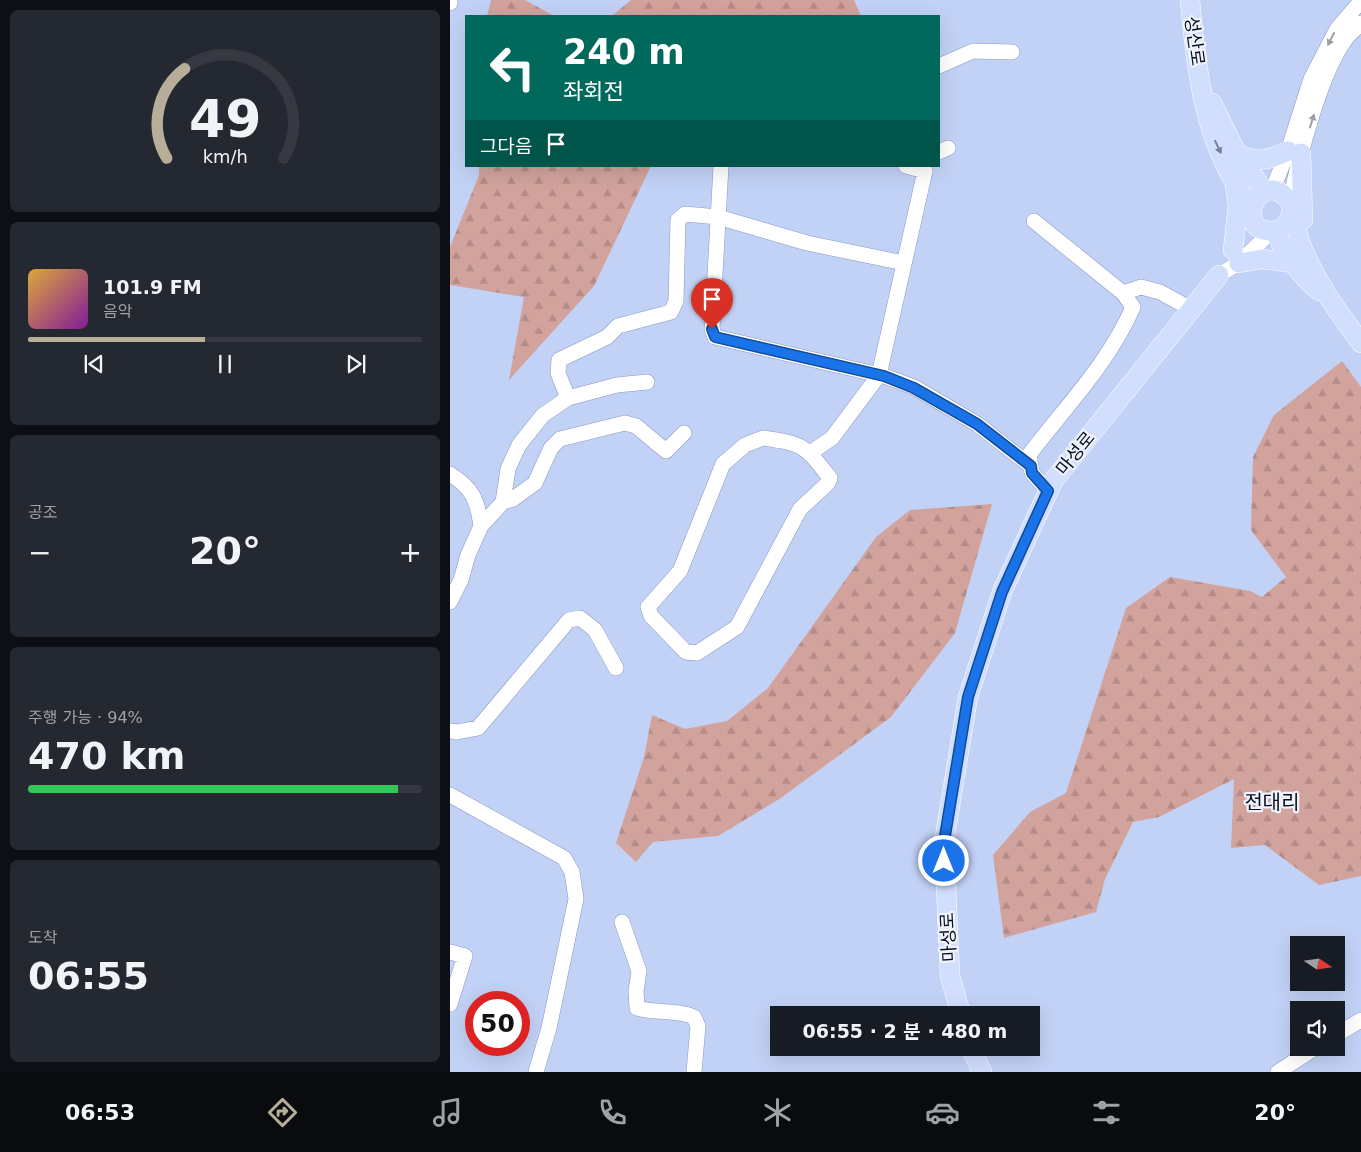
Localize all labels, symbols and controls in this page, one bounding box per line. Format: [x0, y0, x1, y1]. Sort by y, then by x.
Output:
street label: 성산로 [1181, 15, 1209, 67]
text: 240 m [563, 32, 685, 72]
one-way arrow [1327, 32, 1335, 47]
icon: left [480, 35, 545, 100]
text: 좌회전 [563, 79, 624, 104]
text: 49 [189, 89, 261, 149]
one-way arrow [1308, 114, 1316, 129]
icon: arrive [542, 130, 570, 158]
text: 그다음 [480, 135, 532, 157]
one-way arrow [1214, 140, 1222, 154]
text: km/h [202, 146, 248, 167]
text: 101.9 FM [103, 276, 202, 298]
pin [691, 278, 733, 329]
icon: arrive [698, 285, 726, 313]
text: 음악 [103, 302, 132, 321]
icon: previous [80, 350, 108, 378]
icon: pause [211, 350, 239, 378]
icon: next [342, 350, 370, 378]
street label: 마성로 [1051, 427, 1099, 479]
text: 공조 [28, 503, 57, 522]
text: 20° [189, 529, 261, 573]
text: − [28, 536, 51, 569]
text: + [399, 536, 422, 569]
text: 주행 가능 · 94% [28, 708, 143, 727]
text: 470 km [28, 734, 185, 778]
district label: 전대리 [1244, 790, 1300, 814]
position arrow [917, 834, 969, 886]
street label: 마성로 [936, 912, 960, 962]
text: 도착 [28, 928, 57, 947]
north arrow [1290, 936, 1345, 991]
map controls [1290, 936, 1345, 1056]
text: 06:55 [28, 954, 149, 998]
speed limit sign: 50 [465, 991, 530, 1056]
button: sound [1290, 1001, 1345, 1056]
text: 06:55 · 2 분 · 480 m [803, 1020, 1007, 1042]
icon: directions [265, 1095, 300, 1130]
icon: music [430, 1095, 465, 1130]
icon: phone [595, 1095, 630, 1130]
icon: climate [760, 1095, 795, 1130]
icon: car [925, 1095, 960, 1130]
icon: filters [1089, 1095, 1124, 1130]
text: 06:53 [65, 1100, 135, 1125]
text: 20° [1254, 1100, 1296, 1125]

